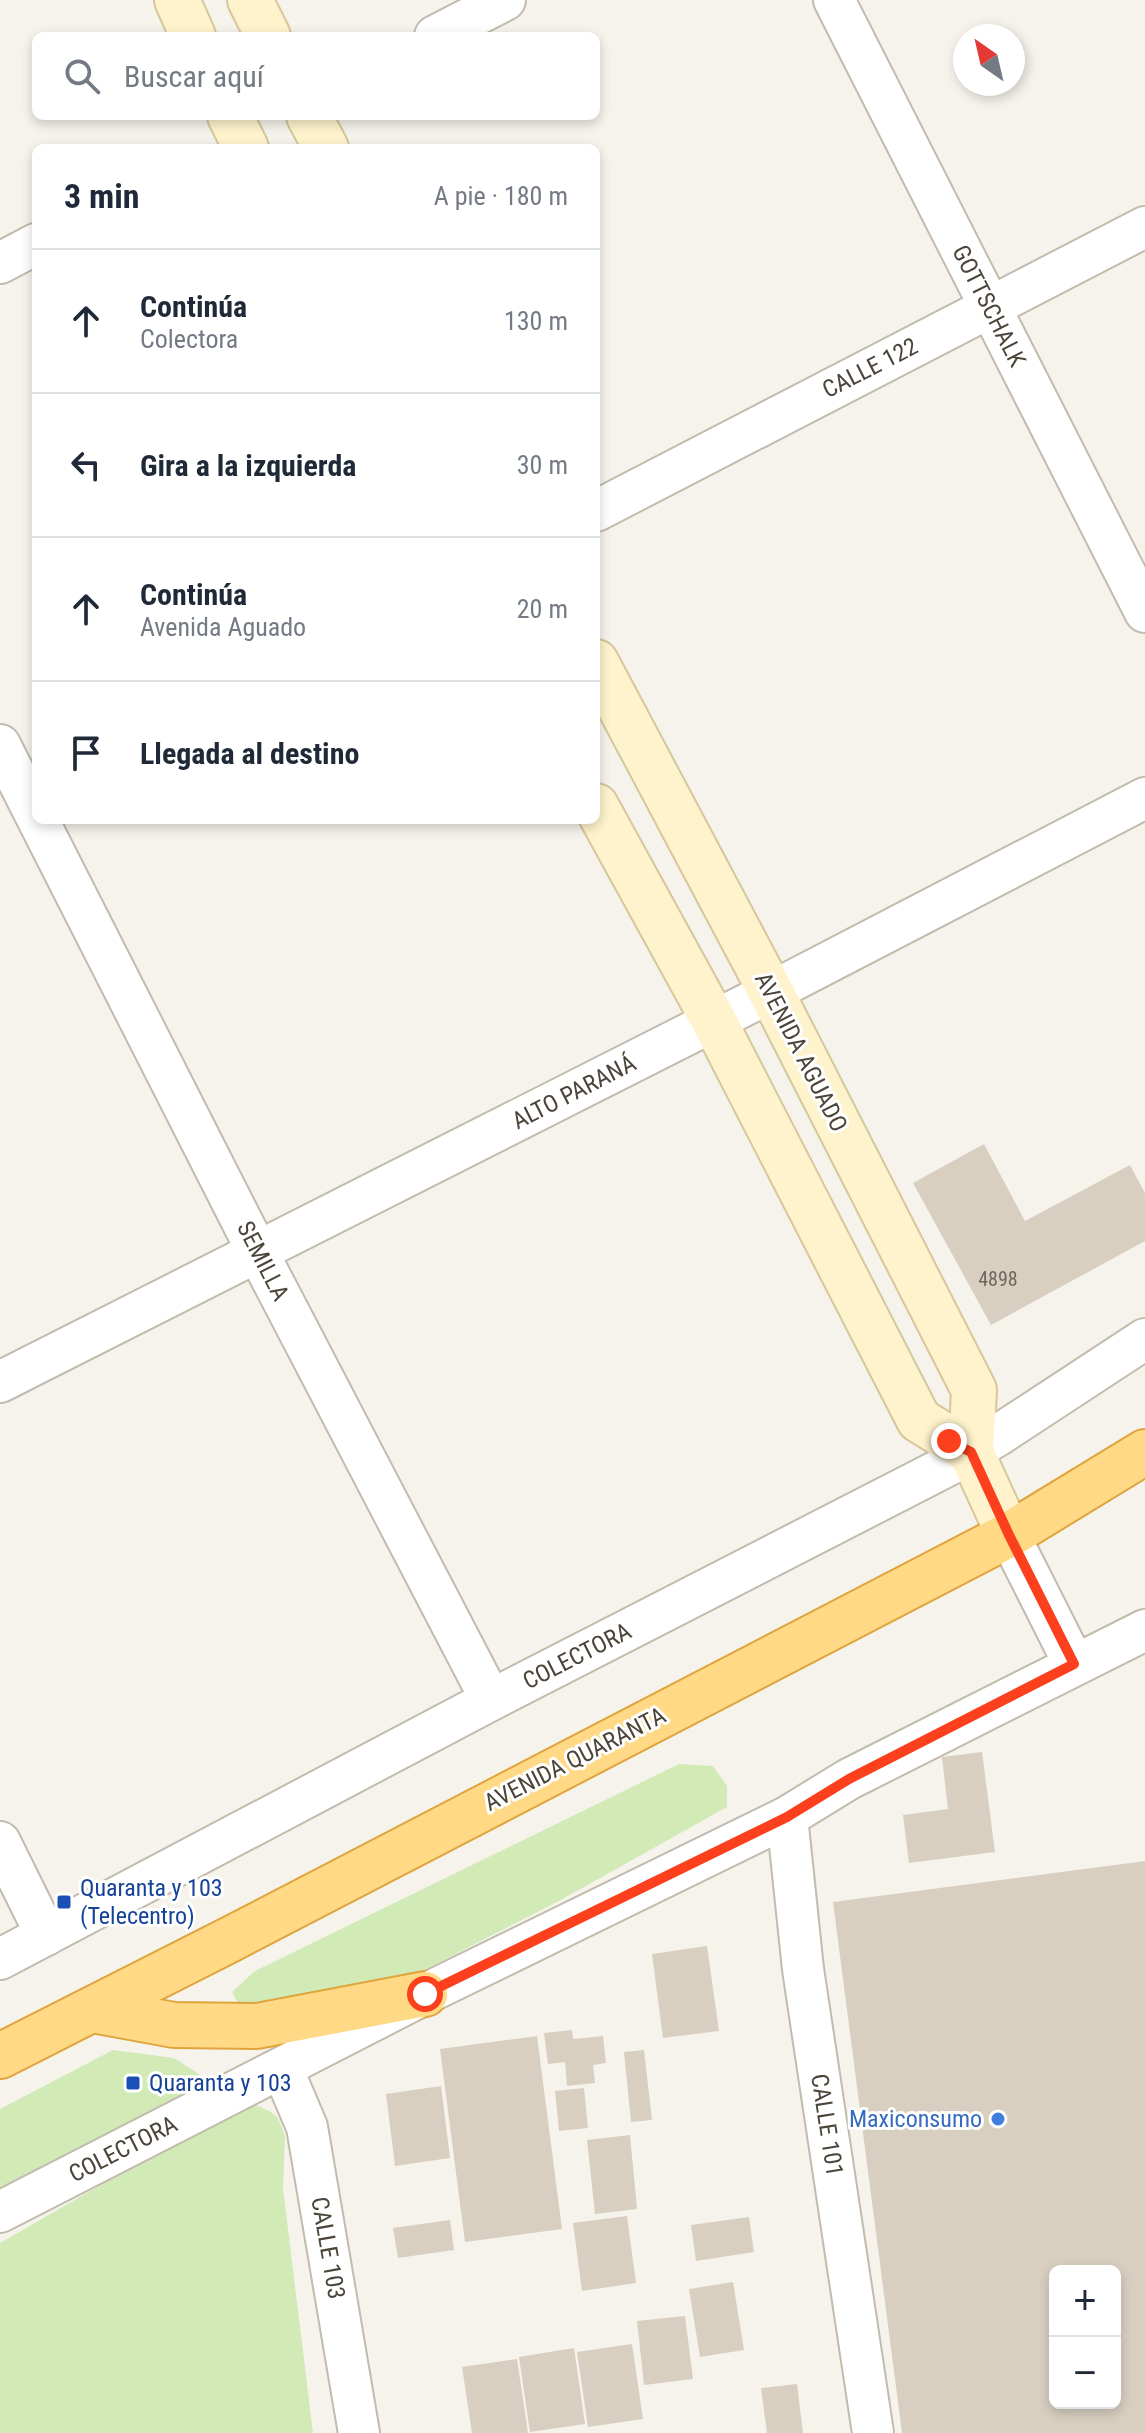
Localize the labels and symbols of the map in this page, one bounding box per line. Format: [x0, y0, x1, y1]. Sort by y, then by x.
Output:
north arrow [953, 24, 1025, 96]
street label: GOTTSCHALK [946, 240, 1032, 372]
street label: CALLE 122 [818, 332, 922, 404]
street label: AVENIDA AGUADO [749, 968, 853, 1136]
street label: ALTO PARANÁ [507, 1049, 641, 1135]
street label: SEMILLA [231, 1217, 295, 1306]
house number: 4898 [978, 1267, 1018, 1291]
route end [931, 1423, 967, 1459]
street label: COLECTORA [518, 1617, 636, 1695]
street label: AVENIDA QUARANTA [480, 1701, 671, 1817]
place label: Quaranta y 103 (Telecentro) [80, 1874, 223, 1930]
marker: Quaranta y 103 (Telecentro) [55, 1893, 73, 1911]
route start [407, 1976, 443, 2012]
place label: Quaranta y 103 [149, 2069, 292, 2097]
street label: CALLE 101 [805, 2072, 849, 2178]
marker: Quaranta y 103 [124, 2074, 142, 2092]
place label: Maxiconsumo [849, 2105, 982, 2133]
street label: COLECTORA [64, 2110, 182, 2188]
marker: Maxiconsumo [989, 2110, 1007, 2128]
street label: CALLE 103 [305, 2195, 351, 2301]

